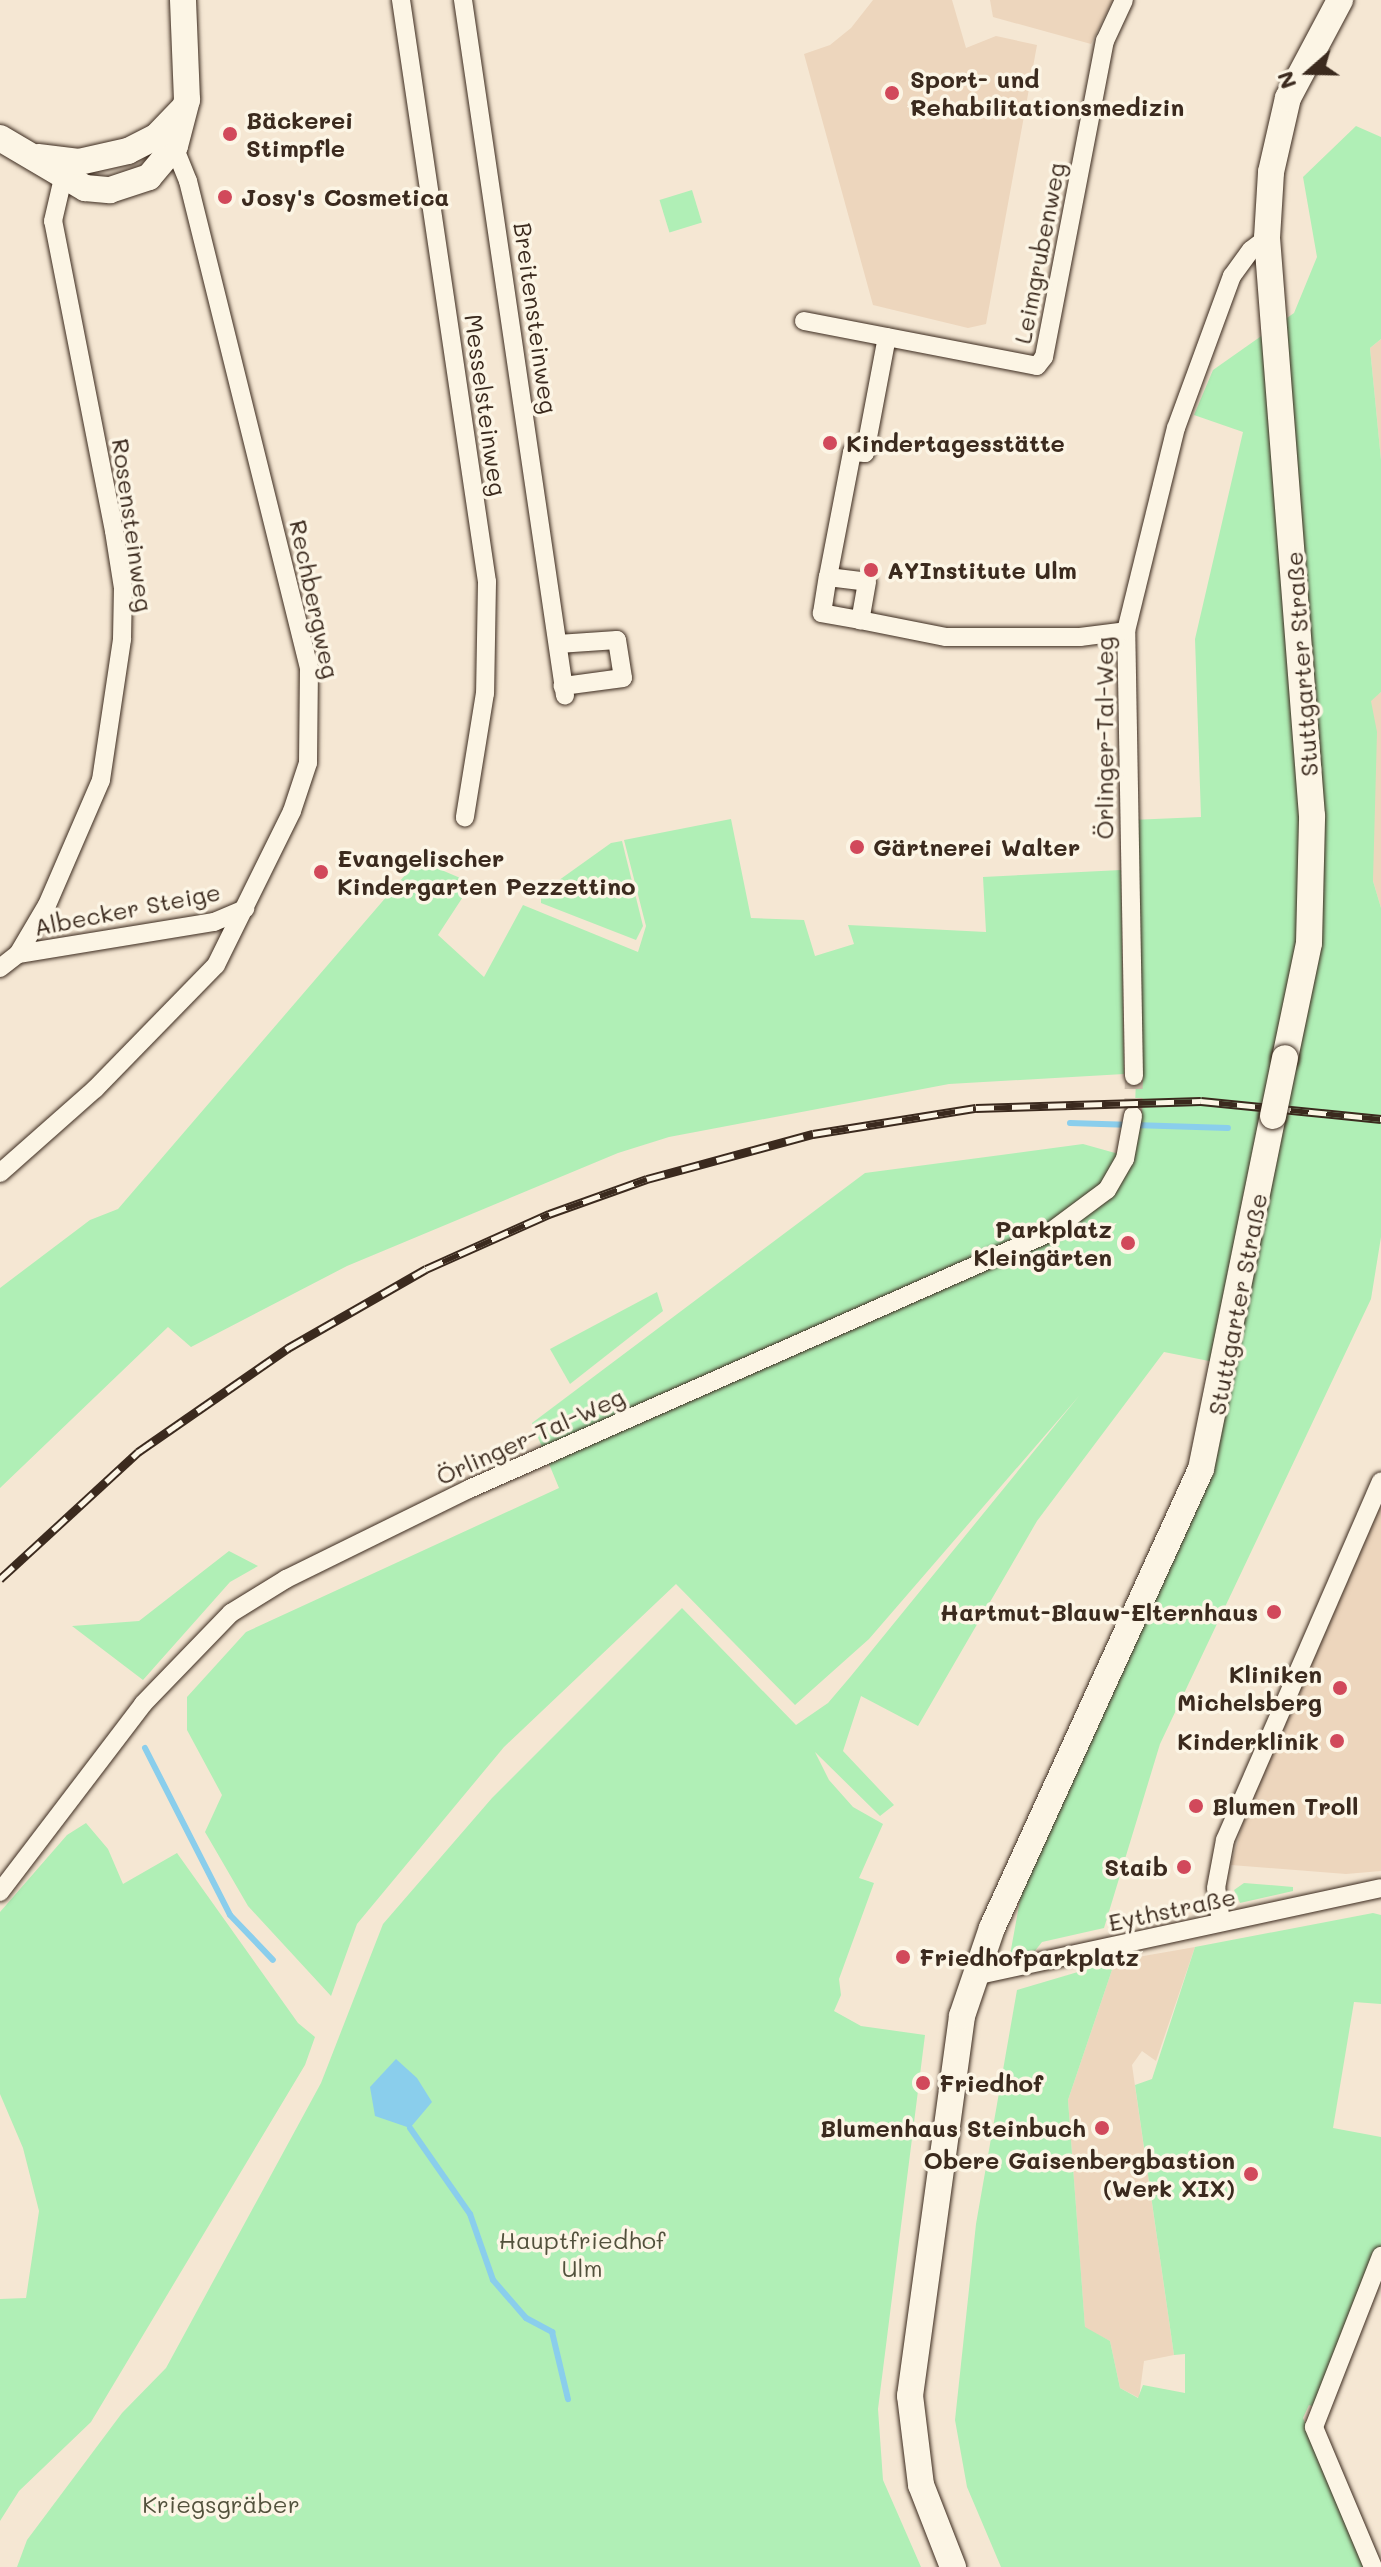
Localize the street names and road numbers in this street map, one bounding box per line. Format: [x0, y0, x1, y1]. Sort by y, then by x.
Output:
street label: Leimgrubenweg [1007, 160, 1071, 346]
street label: Breitensteinweg [508, 220, 564, 416]
street label: Messelsteinweg [459, 312, 513, 498]
street label: Rosensteinweg [107, 437, 159, 613]
street label: Rechbergweg [284, 517, 346, 681]
street label: Stuttgarter Straße [1279, 551, 1323, 777]
street label: Örlinger-Tal-Weg [1090, 637, 1118, 839]
street label: Albecker Steige [31, 877, 223, 941]
street label: Stuttgarter Straße [1201, 1191, 1273, 1417]
street label: Örlinger-Tal-Weg [431, 1382, 629, 1490]
street label: Eythstraße [1106, 1881, 1238, 1937]

